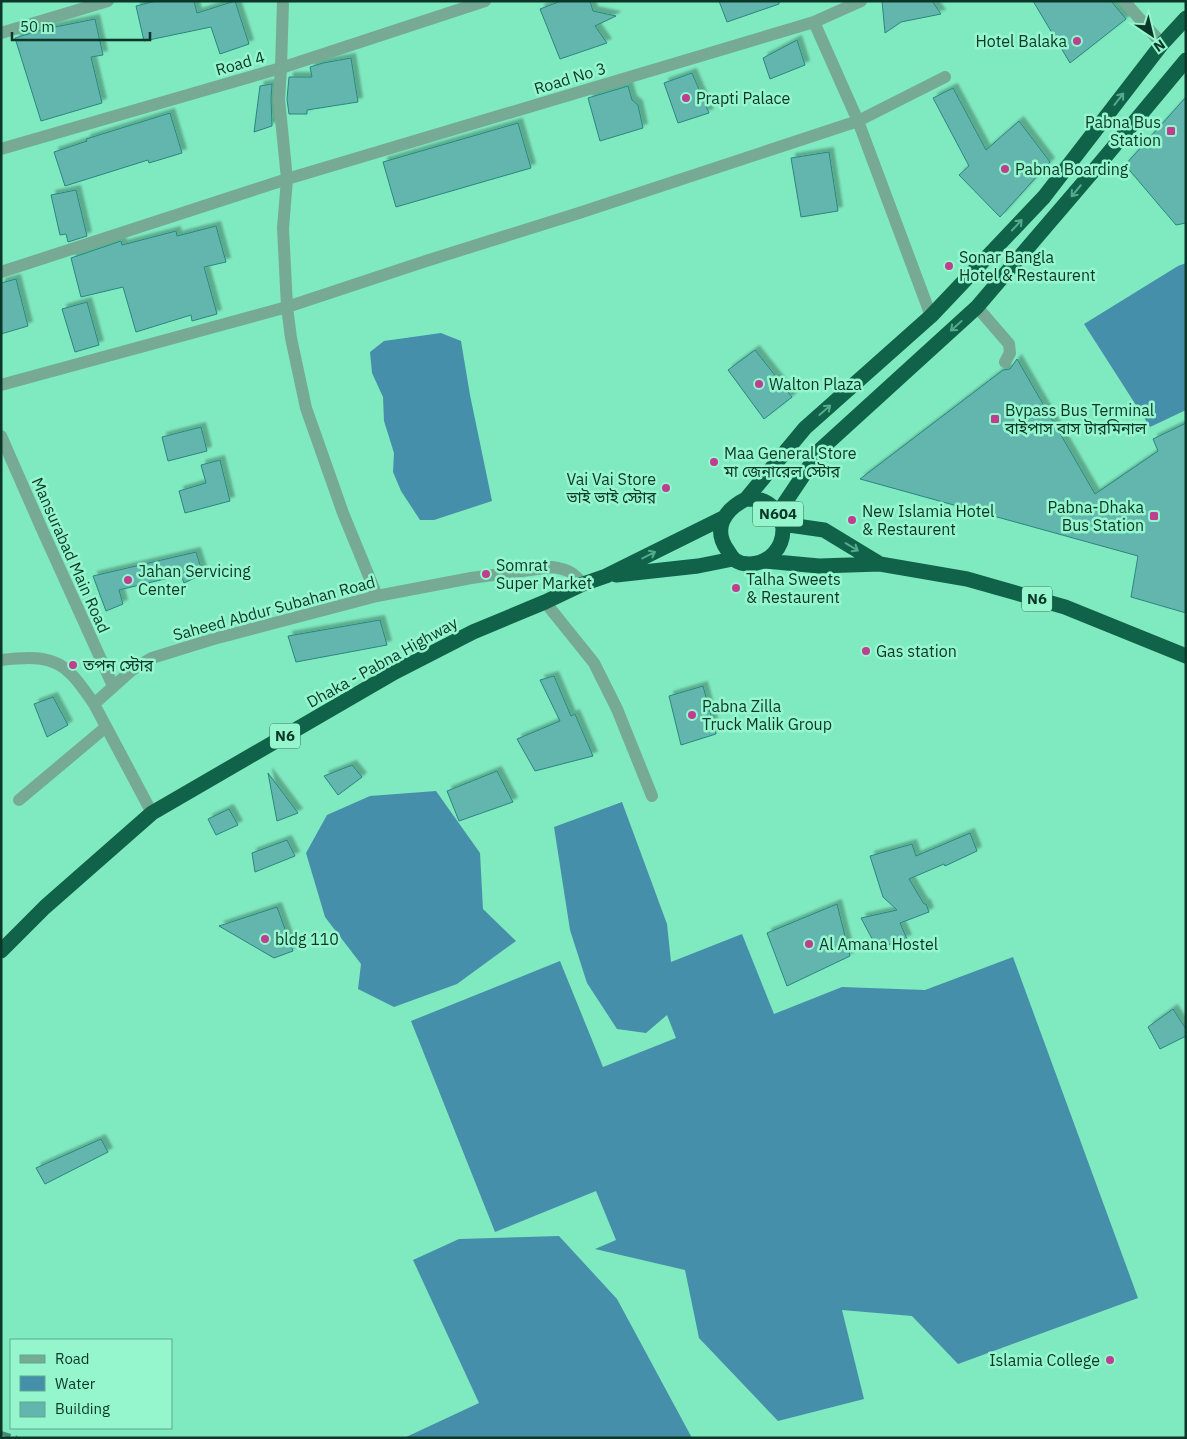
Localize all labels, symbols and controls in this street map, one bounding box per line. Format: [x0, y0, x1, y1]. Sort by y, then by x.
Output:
scale bar [12, 10, 150, 42]
north arrow [1127, 10, 1177, 60]
text: 50 m [20, 17, 55, 36]
place label: Hotel Balaka [975, 31, 1067, 51]
marker: Hotel Balaka [1071, 35, 1083, 47]
text: N [1150, 35, 1169, 56]
street label: Road 4 [213, 46, 267, 80]
street label: Road No 3 [532, 58, 608, 98]
place label: Prapti Palace [696, 88, 790, 108]
marker: Prapti Palace [680, 92, 692, 104]
one-way arrow [1114, 93, 1125, 106]
place label: Pabna Bus Station [1085, 112, 1161, 150]
marker: Pabna Bus Station [1165, 125, 1177, 137]
place label: Pabna Boarding [1015, 159, 1129, 179]
marker: Pabna Boarding [999, 163, 1011, 175]
one-way arrow [1070, 185, 1082, 198]
one-way arrow [1011, 219, 1023, 231]
place label: Sonar Bangla Hotel & Restaurent [959, 247, 1096, 285]
marker: Sonar Bangla Hotel & Restaurent [943, 260, 955, 272]
one-way arrow [950, 320, 963, 331]
place label: Walton Plaza [769, 374, 862, 394]
marker: Walton Plaza [753, 378, 765, 390]
place label: Bypass Bus Terminal বাইপাস বাস টারমিনাল [1004, 400, 1154, 438]
one-way arrow [818, 405, 831, 416]
marker: Bypass Bus Terminal বাইপাস বাস টারমিনাল [989, 413, 1001, 425]
place label: Maa General Store মা জেনারেল স্টোর [723, 443, 857, 481]
marker: Maa General Store মা জেনারেল স্টোর [708, 456, 720, 468]
place label: Vai Vai Store ভাই ভাই স্টোর [565, 469, 656, 507]
street label: Mansurabad Main Road [28, 474, 114, 636]
marker: Vai Vai Store ভাই ভাই স্টোর [660, 482, 672, 494]
place label: Pabna-Dhaka Bus Station [1047, 497, 1144, 535]
place label: New Islamia Hotel & Restaurent [862, 501, 994, 539]
road number: N604 [753, 502, 803, 526]
marker: Pabna-Dhaka Bus Station [1148, 510, 1160, 522]
marker: New Islamia Hotel & Restaurent [846, 514, 858, 526]
one-way arrow [844, 542, 858, 552]
one-way arrow [641, 550, 656, 559]
place label: Somrat Super Market [496, 555, 592, 593]
place label: Jahan Servicing Center [138, 561, 251, 599]
marker: Somrat Super Market [480, 568, 492, 580]
place label: Talha Sweets & Restaurent [746, 569, 841, 607]
street label: Saheed Abdur Subahan Road [171, 571, 377, 645]
marker: Jahan Servicing Center [122, 574, 134, 586]
marker: Talha Sweets & Restaurent [730, 582, 742, 594]
road number: N6 [1022, 586, 1052, 612]
street label: Dhaka - Pabna Highway [303, 612, 461, 712]
place label: Gas station [876, 641, 957, 661]
marker: Gas station [860, 645, 872, 657]
place label: তপন স্টোর [82, 655, 154, 675]
marker: তপন স্টোর [67, 659, 79, 671]
place label: Pabna Zilla Truck Malik Group [702, 696, 832, 734]
marker: Pabna Zilla Truck Malik Group [686, 709, 698, 721]
road number: N6 [270, 724, 300, 748]
place label: bldg 110 [275, 929, 339, 949]
marker: bldg 110 [259, 933, 271, 945]
place label: Al Amana Hostel [819, 934, 938, 954]
marker: Al Amana Hostel [803, 938, 815, 950]
legend [10, 1339, 172, 1429]
text: Road [55, 1349, 90, 1368]
place label: Islamia College [989, 1350, 1100, 1370]
marker: Islamia College [1104, 1354, 1116, 1366]
text: Water [55, 1374, 96, 1393]
text: Building [55, 1399, 110, 1418]

